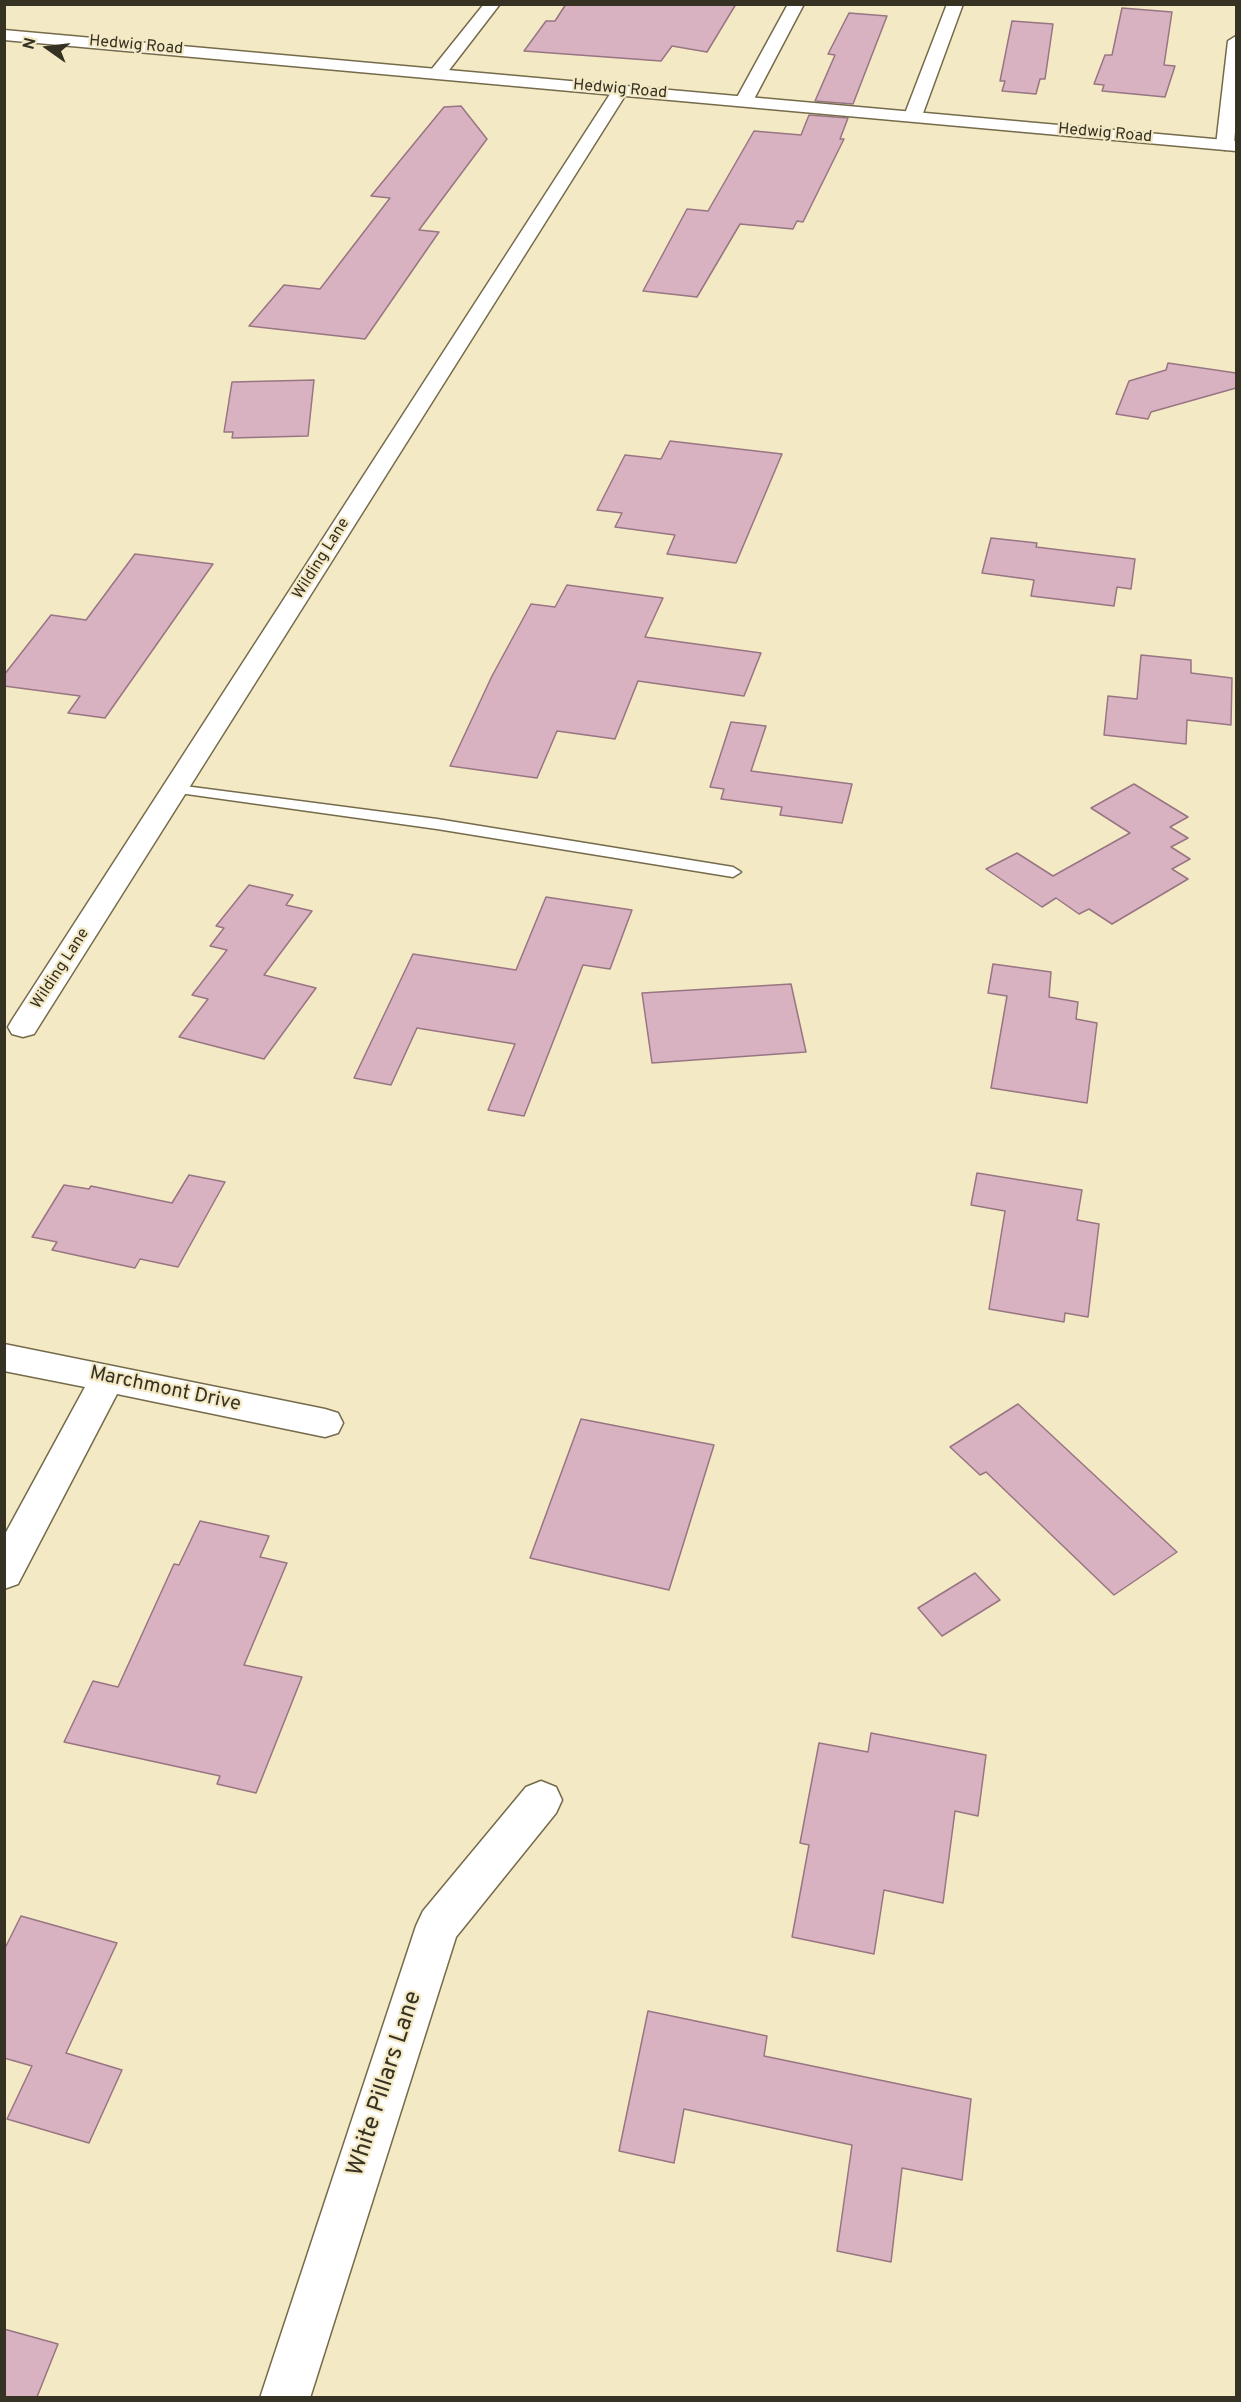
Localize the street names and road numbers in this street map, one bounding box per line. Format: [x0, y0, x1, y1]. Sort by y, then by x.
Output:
street label: Hedwig Road [88, 32, 184, 60]
street label: Hedwig Road [572, 76, 668, 104]
street label: Hedwig Road [1057, 120, 1153, 148]
street label: Wilding Lane [289, 515, 355, 603]
street label: Wilding Lane [28, 925, 94, 1013]
street label: Marchmont Drive [87, 1362, 243, 1418]
street label: White Pillars Lane [342, 1988, 430, 2180]

